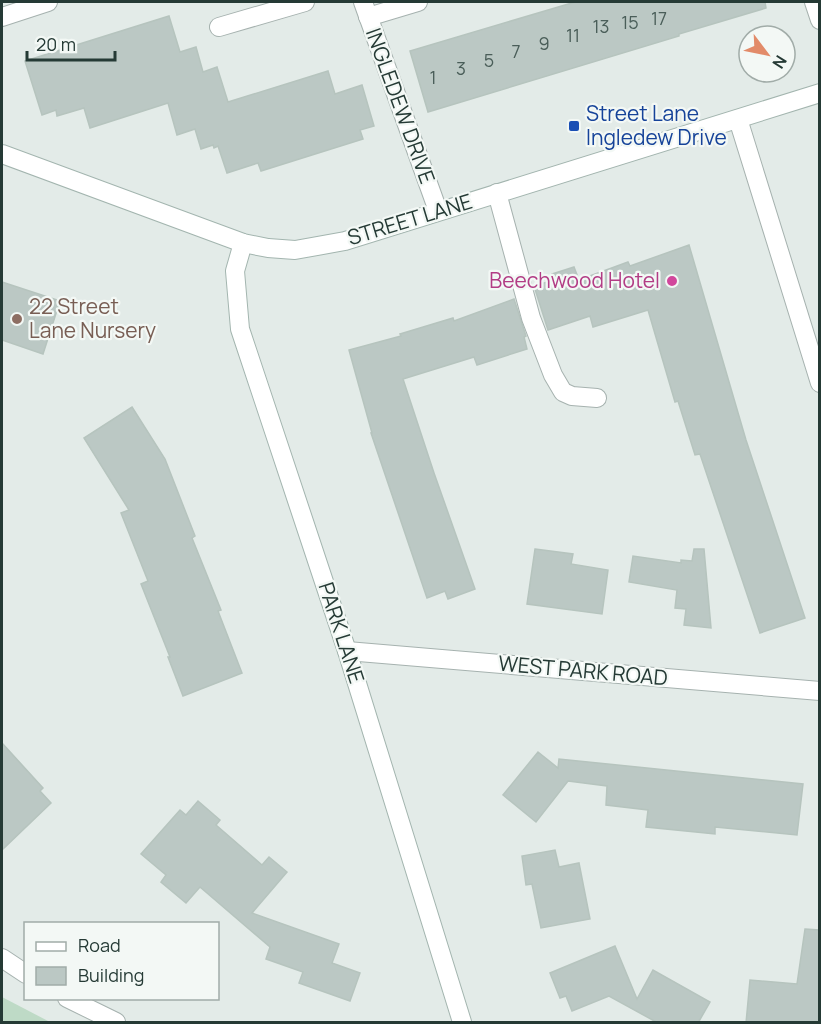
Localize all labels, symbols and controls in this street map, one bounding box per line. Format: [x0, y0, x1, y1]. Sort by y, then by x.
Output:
house number: 17 [651, 6, 667, 30]
house number: 15 [621, 10, 639, 34]
house number: 13 [593, 14, 609, 38]
house number: 11 [566, 23, 580, 47]
scale bar [27, 24, 116, 62]
street label: INGLEDEW DRIVE [360, 24, 442, 187]
north arrow [737, 24, 797, 84]
house number: 9 [538, 31, 550, 55]
text: 20 m [36, 32, 76, 56]
house number: 7 [511, 39, 521, 63]
house number: 5 [484, 48, 494, 72]
text: N [767, 51, 792, 73]
house number: 3 [456, 56, 466, 80]
house number: 1 [429, 65, 437, 89]
place label: Street Lane Ingledew Drive [586, 99, 727, 151]
marker: Street Lane Ingledew Drive [567, 119, 581, 133]
street label: STREET LANE [344, 187, 476, 251]
place label: Beechwood Hotel [489, 266, 660, 294]
marker: Beechwood Hotel [665, 274, 679, 288]
place label: 22 Street Lane Nursery [29, 292, 156, 344]
marker: 22 Street Lane Nursery [10, 312, 24, 326]
street label: PARK LANE [312, 579, 371, 687]
street label: WEST PARK ROAD [497, 649, 669, 691]
legend [24, 922, 219, 1000]
text: Road [78, 933, 121, 957]
text: Building [78, 963, 144, 987]

